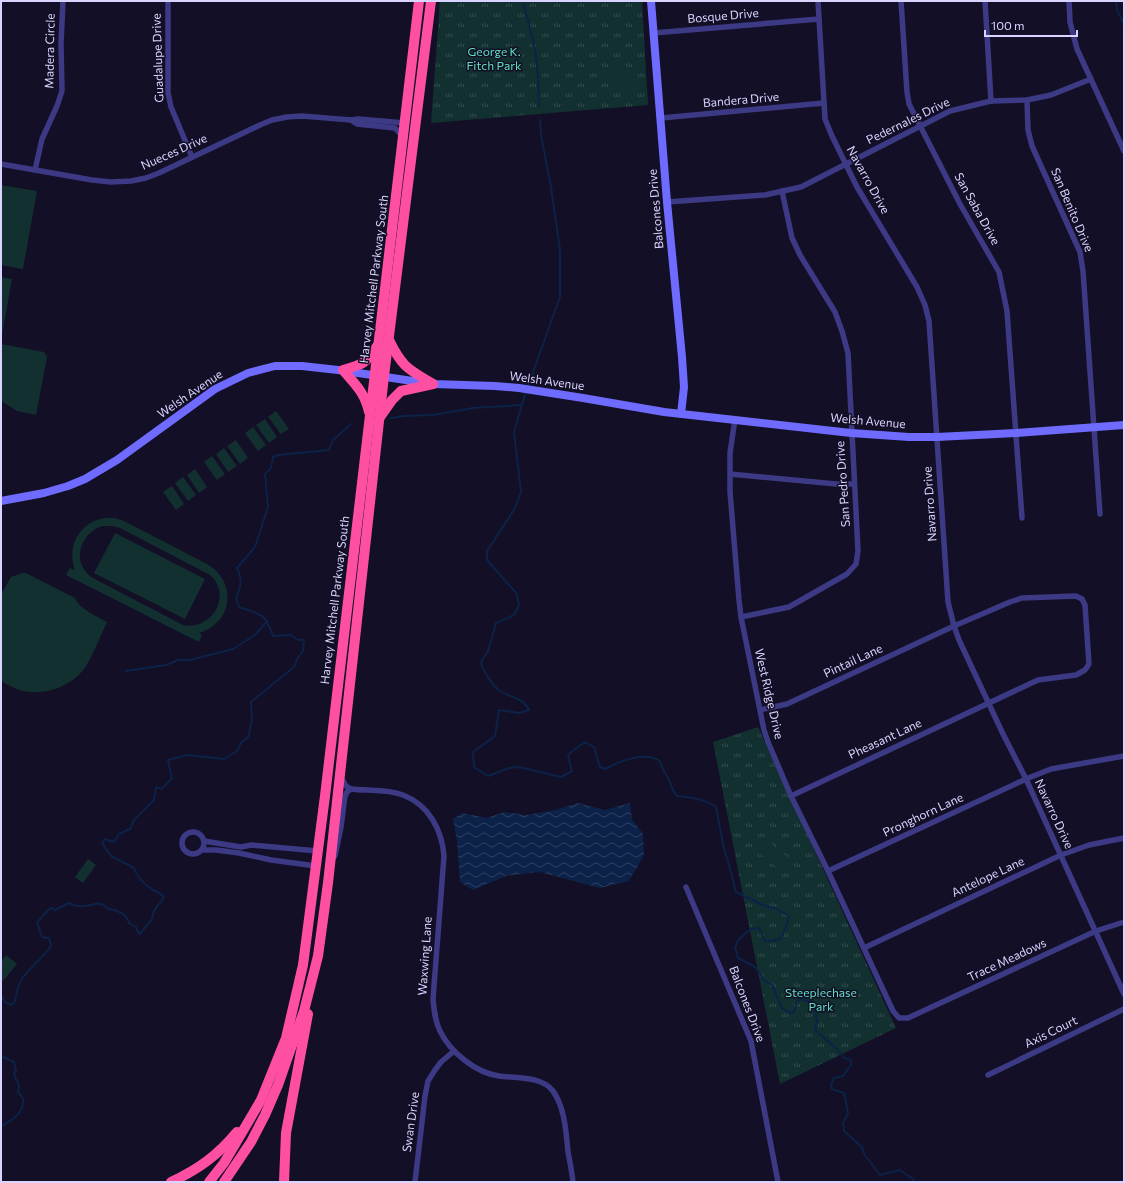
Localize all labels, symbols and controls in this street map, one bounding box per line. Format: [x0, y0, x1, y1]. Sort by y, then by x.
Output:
street label: Bosque Drive [687, 5, 759, 25]
scale bar [985, 12, 1077, 38]
street label: Madera Circle [41, 13, 57, 89]
street label: Guadalupe Drive [148, 13, 166, 103]
text: 100 m [991, 18, 1025, 32]
park label: George K. Fitch Park [466, 44, 522, 72]
street label: Bandera Drive [702, 89, 780, 109]
street label: Pedernales Drive [864, 94, 952, 146]
street label: Nueces Drive [138, 130, 209, 172]
street label: Navarro Drive [844, 143, 893, 216]
street label: San Benito Drive [1049, 166, 1097, 254]
street label: Balcones Drive [645, 169, 665, 250]
street label: San Saba Drive [952, 170, 1004, 247]
street label: Harvey Mitchell Parkway South [356, 194, 390, 364]
street label: Welsh Avenue [154, 366, 225, 420]
street label: Welsh Avenue [509, 368, 585, 392]
street label: Welsh Avenue [830, 410, 906, 430]
street label: San Pedro Drive [832, 441, 852, 528]
street label: Navarro Drive [919, 466, 939, 542]
street label: Harvey Mitchell Parkway South [317, 515, 351, 685]
street label: Pintail Lane [821, 640, 884, 680]
street label: West Ridge Drive [753, 647, 787, 740]
street label: Pheasant Lane [846, 715, 923, 761]
street label: Navarro Drive [1033, 776, 1077, 851]
street label: Pronghorn Lane [880, 789, 965, 839]
street label: Antelope Lane [949, 853, 1026, 899]
street label: Waxwing Lane [414, 916, 434, 996]
street label: Trace Meadows [965, 935, 1048, 983]
street label: Balcones Drive [727, 964, 769, 1044]
park label: Steeplechase Park [785, 985, 857, 1013]
street label: Axis Court [1022, 1012, 1079, 1050]
street label: Swan Drive [399, 1091, 421, 1153]

